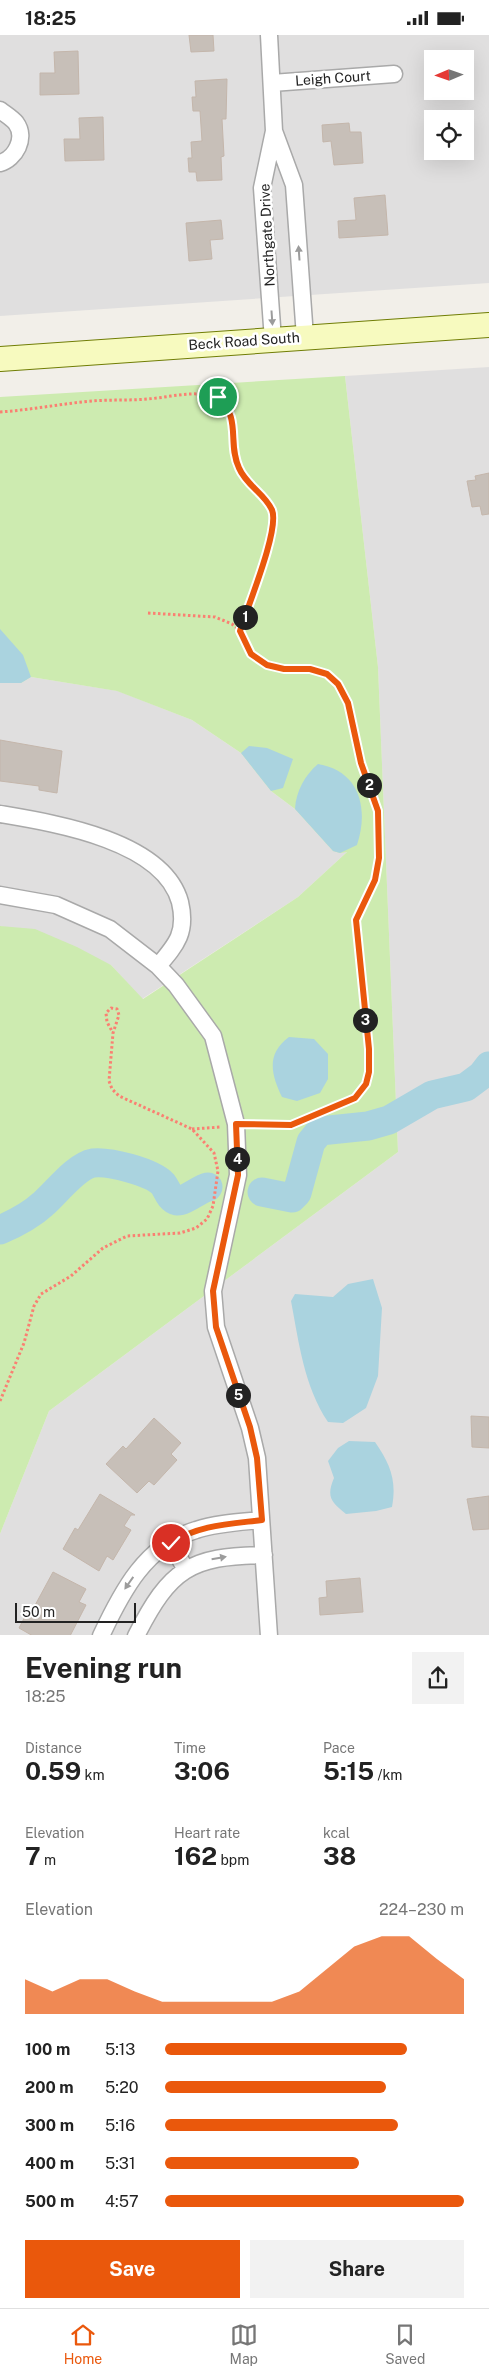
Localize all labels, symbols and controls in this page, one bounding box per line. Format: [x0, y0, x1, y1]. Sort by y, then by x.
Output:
text: 18:25 [25, 7, 76, 29]
north arrow [424, 50, 474, 100]
map controls [424, 50, 474, 160]
street label: Leigh Court [295, 67, 371, 89]
button: locate [424, 110, 474, 160]
street label: Northgate Drive [256, 183, 278, 287]
one-way arrow [295, 245, 303, 261]
one-way arrow [268, 310, 276, 326]
street label: Beck Road South [188, 329, 300, 353]
pin [197, 376, 239, 418]
icon: arrive [204, 383, 232, 411]
pin: 1 [232, 605, 258, 629]
text: 1 [243, 609, 249, 625]
pin: 2 [356, 773, 382, 797]
text: 2 [365, 777, 374, 793]
pin: 3 [352, 1007, 378, 1033]
text: 3 [361, 1012, 370, 1028]
pin: 4 [224, 1147, 250, 1171]
text: 4 [233, 1151, 242, 1167]
pin: 5 [226, 1383, 250, 1407]
text: 5 [234, 1387, 243, 1403]
pin [150, 1522, 192, 1564]
icon: check [157, 1529, 185, 1557]
one-way arrow [211, 1554, 227, 1562]
one-way arrow [124, 1576, 134, 1590]
scale bar [15, 1601, 136, 1624]
text: 50 m [22, 1604, 55, 1620]
text: Evening run [25, 1651, 182, 1684]
button: share [412, 1652, 464, 1704]
text: 18:25 [25, 1687, 66, 1706]
text: Distance [25, 1740, 82, 1756]
text: Time [174, 1740, 206, 1756]
text: Pace [323, 1740, 355, 1756]
text: 0.59 [25, 1756, 81, 1786]
text: 3:06 [174, 1756, 230, 1786]
text: 5:15 [323, 1756, 374, 1786]
text: km [81, 1767, 105, 1783]
text: /km [374, 1767, 402, 1783]
text: Elevation [25, 1825, 84, 1841]
text: Heart rate [174, 1825, 240, 1841]
text: kcal [323, 1825, 350, 1841]
text: 7 [25, 1841, 41, 1871]
text: 162 [174, 1841, 217, 1871]
text: 38 [323, 1841, 356, 1871]
text: m [41, 1852, 56, 1868]
text: bpm [217, 1852, 249, 1868]
text: Elevation [25, 1900, 93, 1919]
text: 224–230 m [379, 1900, 464, 1919]
text: 100 m [25, 2040, 70, 2059]
text: 5:13 [105, 2040, 135, 2059]
text: 200 m [25, 2078, 74, 2097]
text: 5:20 [105, 2078, 139, 2097]
text: 300 m [25, 2116, 74, 2135]
text: 5:16 [105, 2116, 135, 2135]
text: 400 m [25, 2154, 74, 2173]
text: 5:31 [105, 2154, 135, 2173]
text: 500 m [25, 2192, 74, 2211]
text: 4:57 [105, 2192, 139, 2211]
button: Save [25, 2240, 240, 2298]
button: Share [250, 2240, 464, 2298]
tab: Home [64, 2321, 102, 2367]
tab: Map [230, 2321, 258, 2367]
tab: Saved [385, 2321, 425, 2367]

